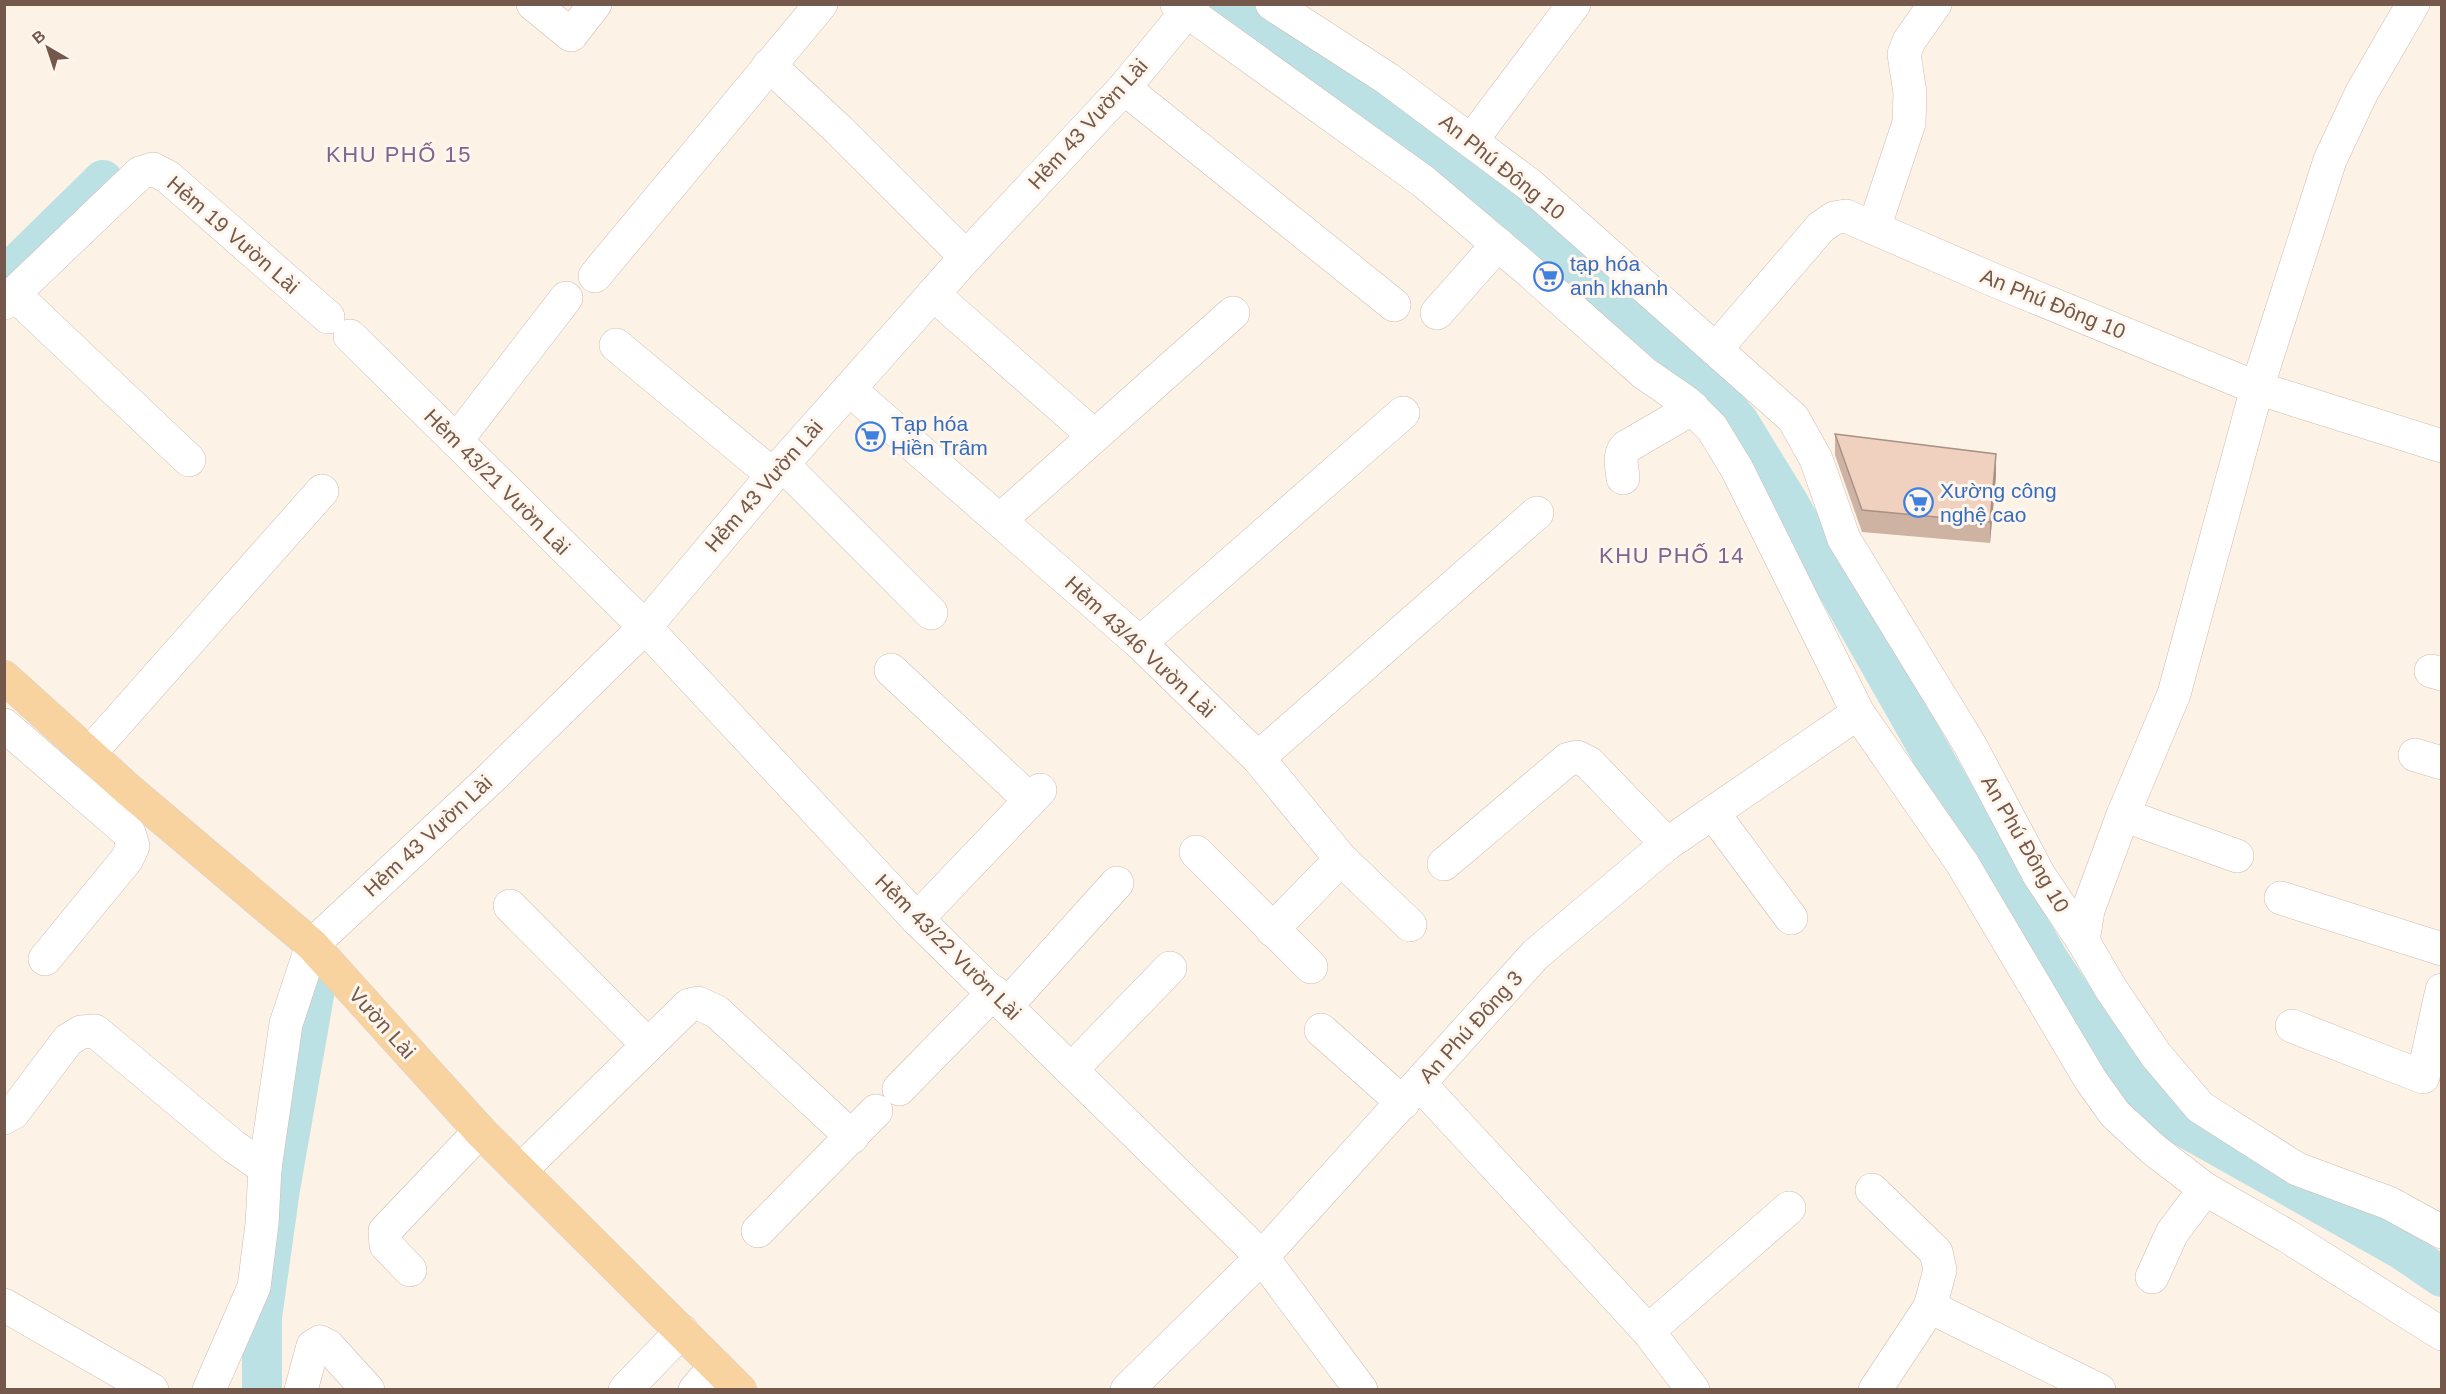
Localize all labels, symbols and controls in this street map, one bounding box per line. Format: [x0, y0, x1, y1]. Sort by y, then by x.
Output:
north arrow [18, 18, 78, 78]
text: B [29, 26, 49, 47]
street label: Hẻm 43 Vườn Lài [1023, 54, 1152, 193]
street label: An Phú Đông 10 [1435, 109, 1569, 224]
district label: KHU PHỐ 15 [326, 141, 472, 167]
street label: Hẻm 19 Vườn Lài [163, 171, 304, 298]
place label: tạp hóa anh khanh [1570, 252, 1668, 299]
supermarket icon: tạp hóa anh khanh [1533, 260, 1565, 292]
street label: An Phú Đông 10 [1977, 264, 2129, 343]
street label: Hẻm 43/21 Vườn Lài [420, 404, 575, 559]
place label: Tạp hóa Hiền Trâm [891, 412, 988, 459]
street label: Hẻm 43 Vườn Lài [700, 415, 827, 556]
supermarket icon: Tạp hóa Hiền Trâm [854, 420, 886, 452]
place label: Xường công nghệ cao [1940, 479, 2057, 526]
supermarket icon: Xường công nghệ cao [1903, 487, 1935, 519]
district label: KHU PHỐ 14 [1599, 542, 1745, 568]
street label: Hẻm 43/46 Vườn Lài [1061, 571, 1220, 722]
street label: Hẻm 43 Vườn Lài [359, 770, 496, 901]
street label: An Phú Đông 10 [1977, 771, 2074, 916]
street label: Hẻm 43/22 Vườn Lài [871, 869, 1026, 1024]
street label: An Phú Đông 3 [1414, 966, 1527, 1087]
street label: Vườn Lài [345, 983, 420, 1063]

